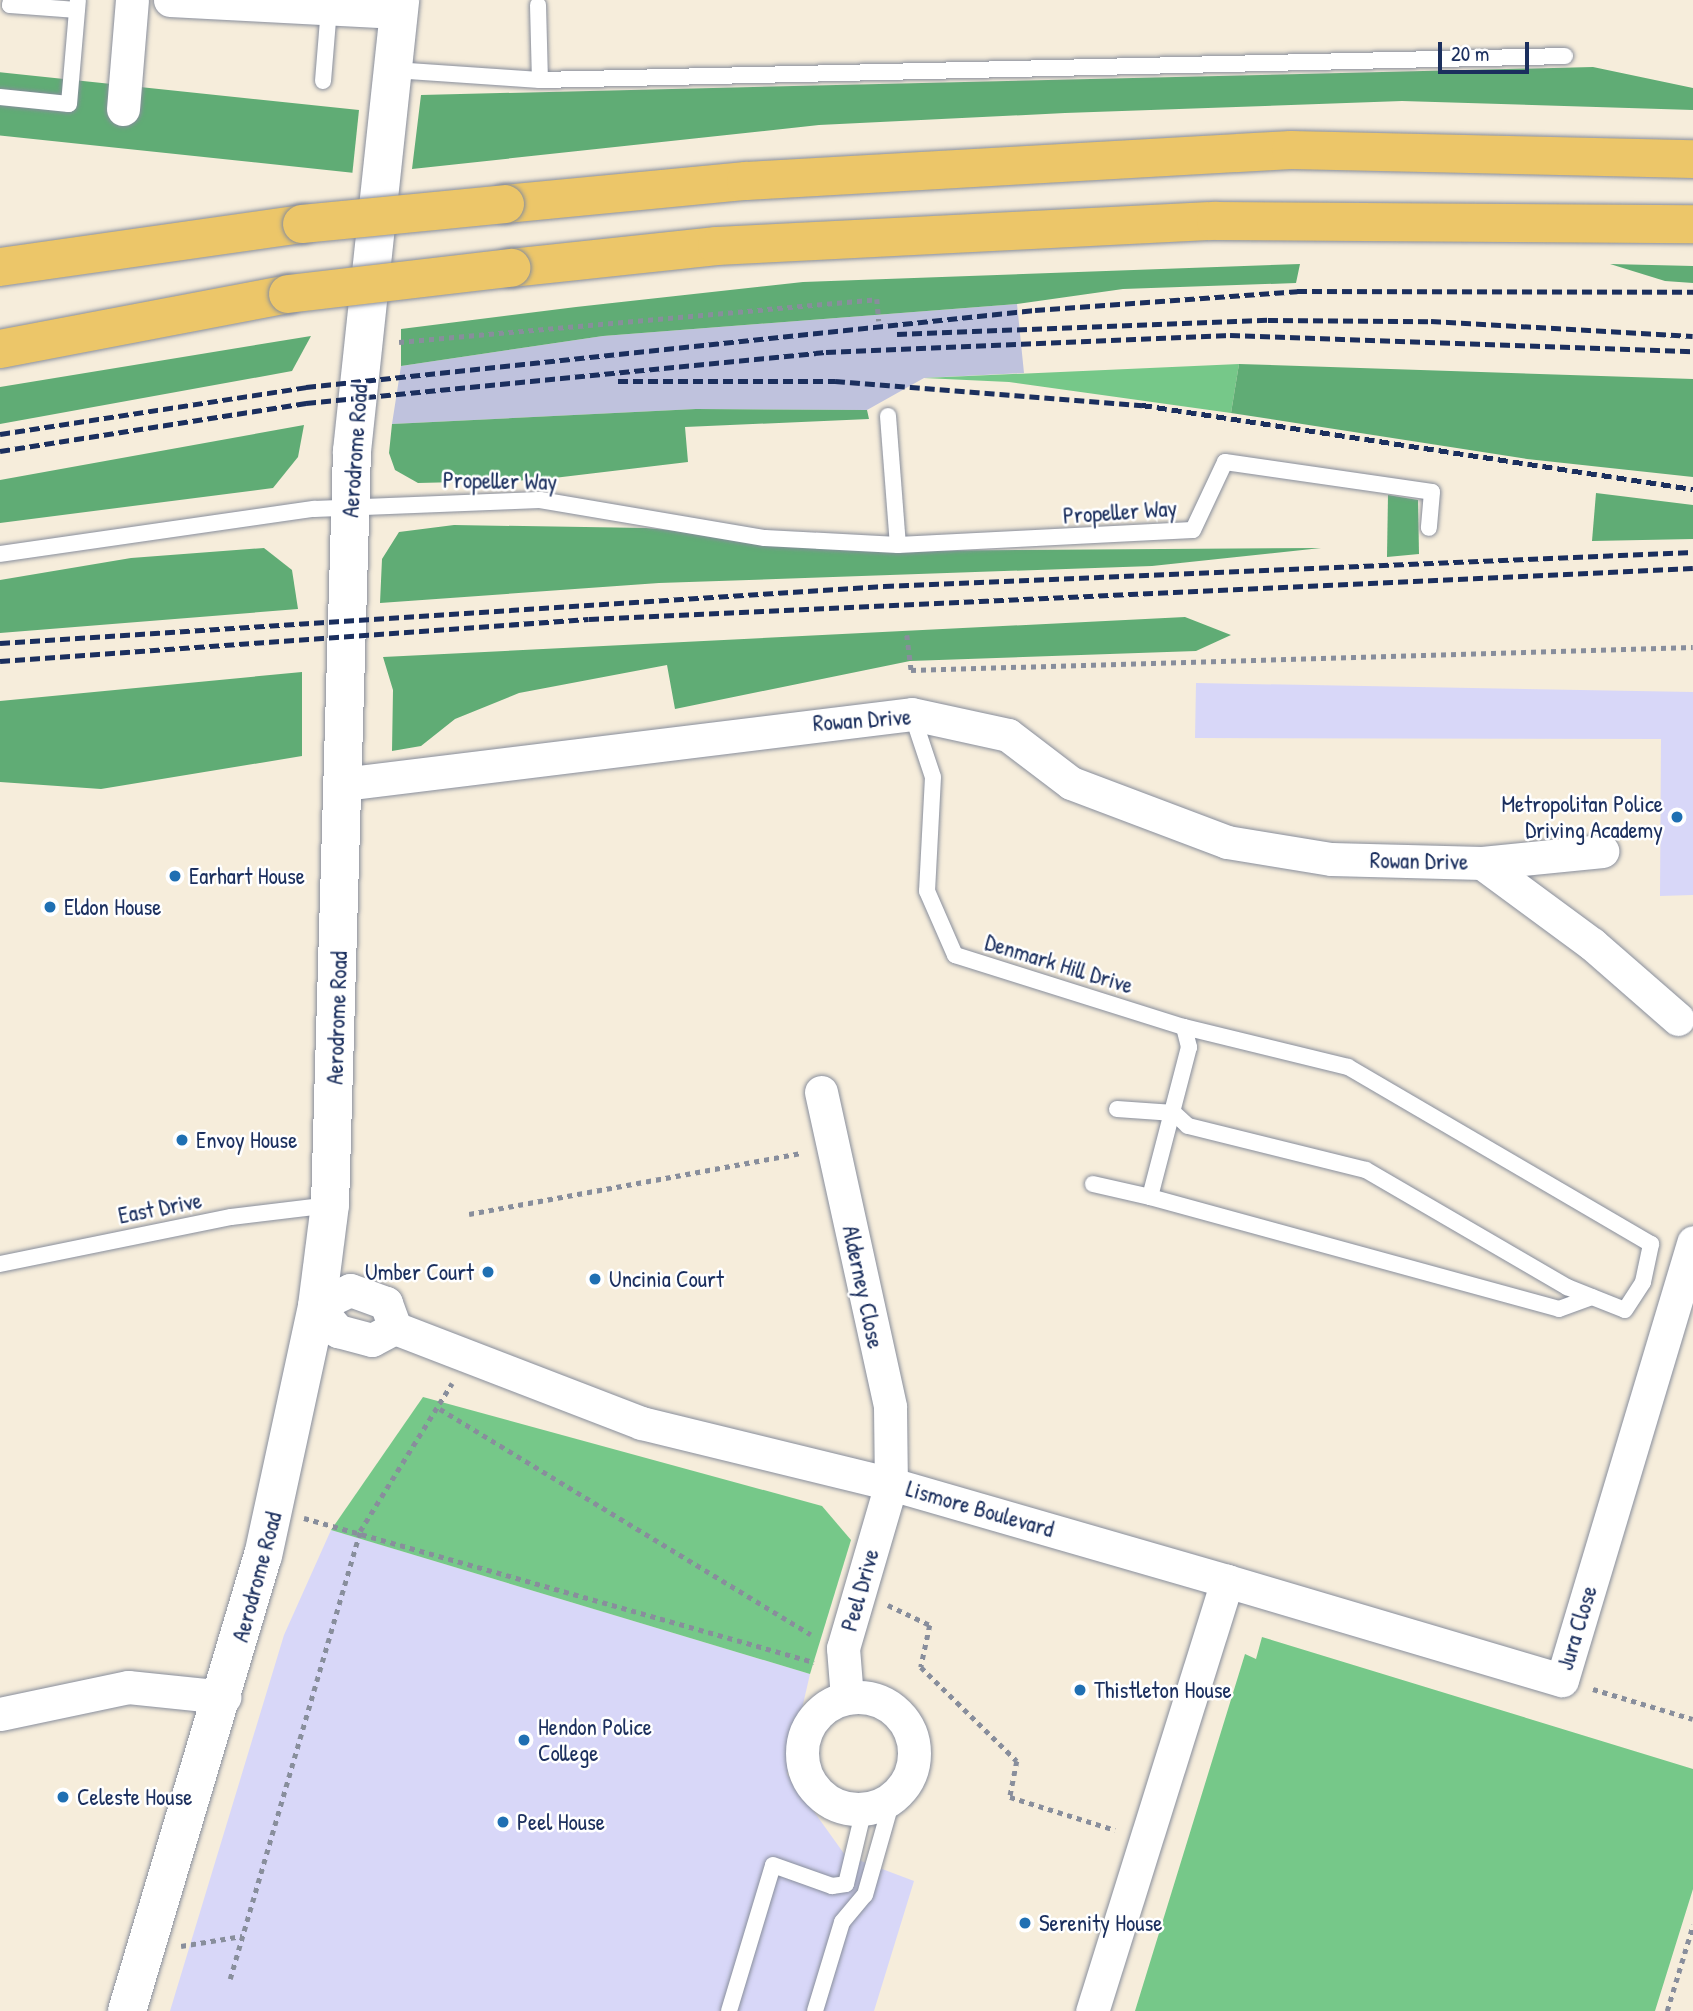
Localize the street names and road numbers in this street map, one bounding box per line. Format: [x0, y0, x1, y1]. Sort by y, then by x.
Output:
street label: Aerodrome Road [337, 384, 373, 518]
street label: Propeller Way [443, 466, 557, 496]
street label: Propeller Way [1062, 494, 1178, 530]
street label: Rowan Drive [812, 703, 912, 737]
street label: Rowan Drive [1370, 846, 1468, 876]
street label: Denmark Hill Drive [982, 928, 1136, 1000]
street label: Aerodrome Road [321, 951, 353, 1085]
street label: East Drive [116, 1186, 204, 1230]
street label: Alderney Close [837, 1223, 889, 1351]
street label: Lismore Boulevard [903, 1475, 1057, 1543]
street label: Aerodrome Road [226, 1509, 288, 1645]
street label: Peel Drive [835, 1546, 885, 1634]
street label: Jura Close [1551, 1582, 1603, 1674]

